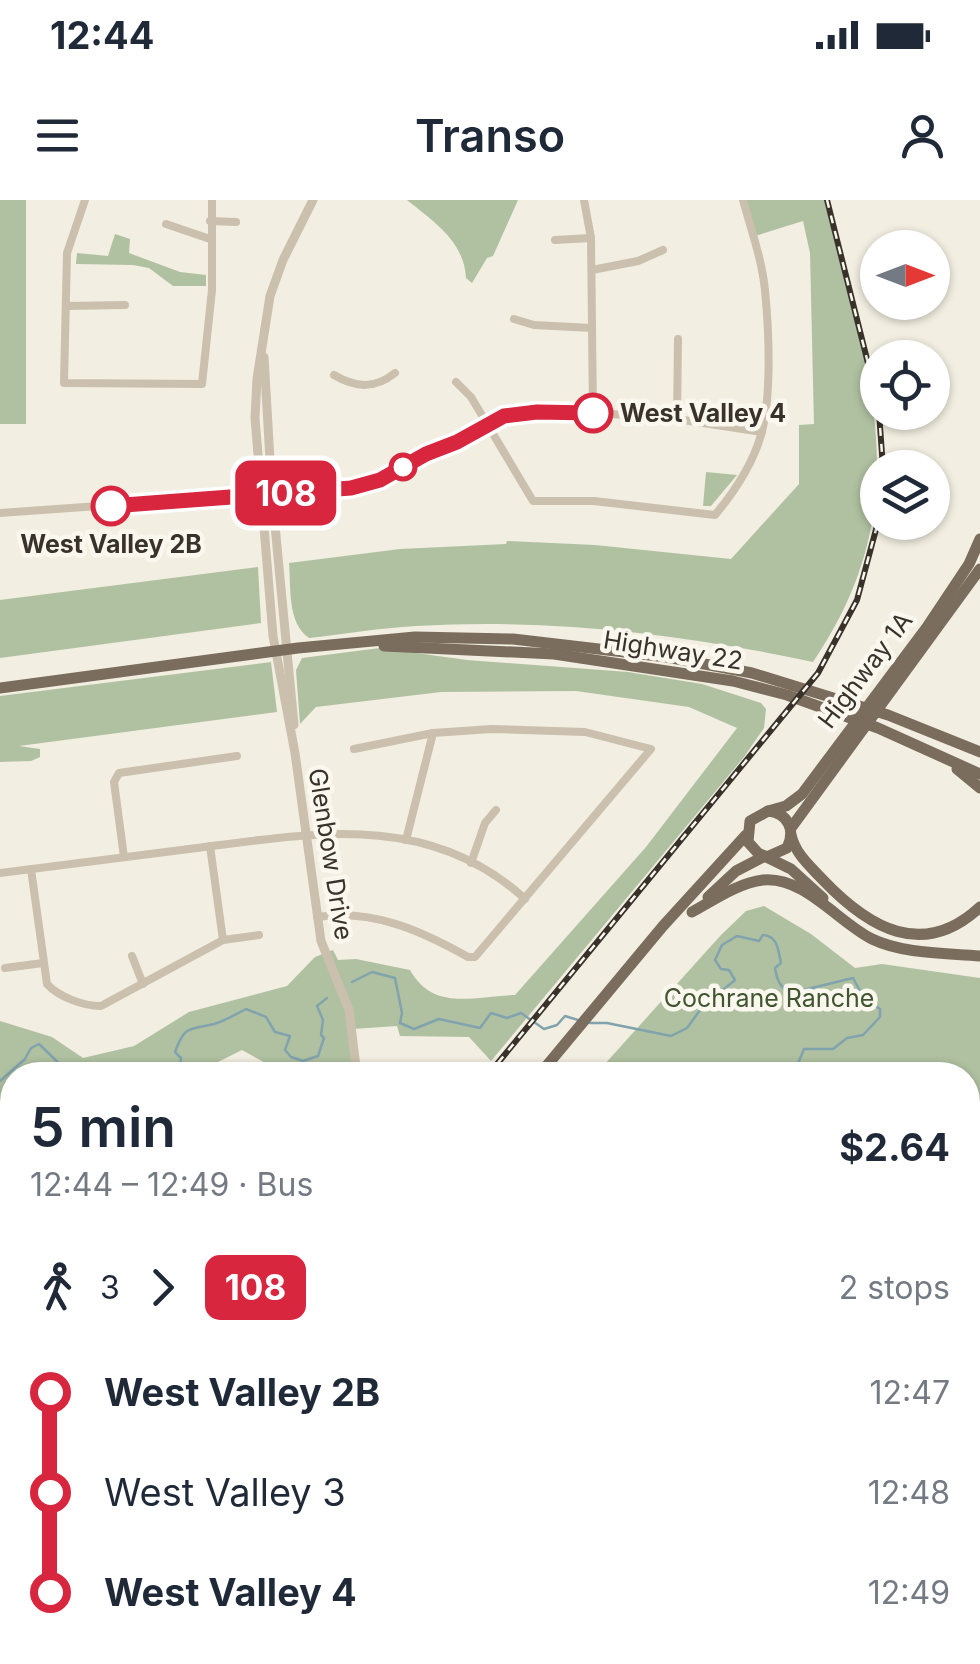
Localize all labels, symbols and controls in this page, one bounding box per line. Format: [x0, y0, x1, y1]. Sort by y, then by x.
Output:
text: 12:44 [50, 12, 154, 58]
icon: menu [30, 108, 85, 163]
text: Transo [415, 108, 565, 163]
icon: person [895, 108, 950, 163]
north arrow [860, 230, 950, 320]
map controls [860, 230, 950, 540]
button: locate [860, 340, 950, 430]
marker: West Valley 4 [574, 394, 612, 432]
place label: West Valley 4 [620, 398, 786, 428]
button: layers [860, 450, 950, 540]
unlabelled marker [390, 454, 416, 480]
line badge: 108 [228, 460, 344, 526]
text: 108 [255, 472, 317, 514]
marker: West Valley 2B [92, 487, 130, 525]
place label: West Valley 2B [20, 529, 202, 559]
street label: Highway 1A [812, 606, 918, 734]
street label: Highway 22 [601, 624, 745, 676]
street label: Glenbow Drive [303, 766, 359, 942]
park label: Cochrane Ranche [664, 983, 874, 1013]
text: 5 min [30, 1094, 176, 1160]
text: $2.64 [839, 1124, 950, 1170]
text: 12:44 – 12:49 · Bus [30, 1165, 313, 1204]
icon: walk [30, 1260, 85, 1315]
icon: forward [135, 1260, 190, 1315]
text: 108 [225, 1266, 286, 1308]
text: 3 [100, 1268, 120, 1307]
text: 2 stops [839, 1268, 950, 1307]
text: West Valley 2B [104, 1369, 380, 1415]
text: 12:47 [869, 1373, 950, 1412]
text: West Valley 3 [104, 1469, 346, 1515]
text: 12:48 [868, 1473, 950, 1512]
text: West Valley 4 [104, 1569, 357, 1615]
text: 12:49 [868, 1573, 950, 1612]

